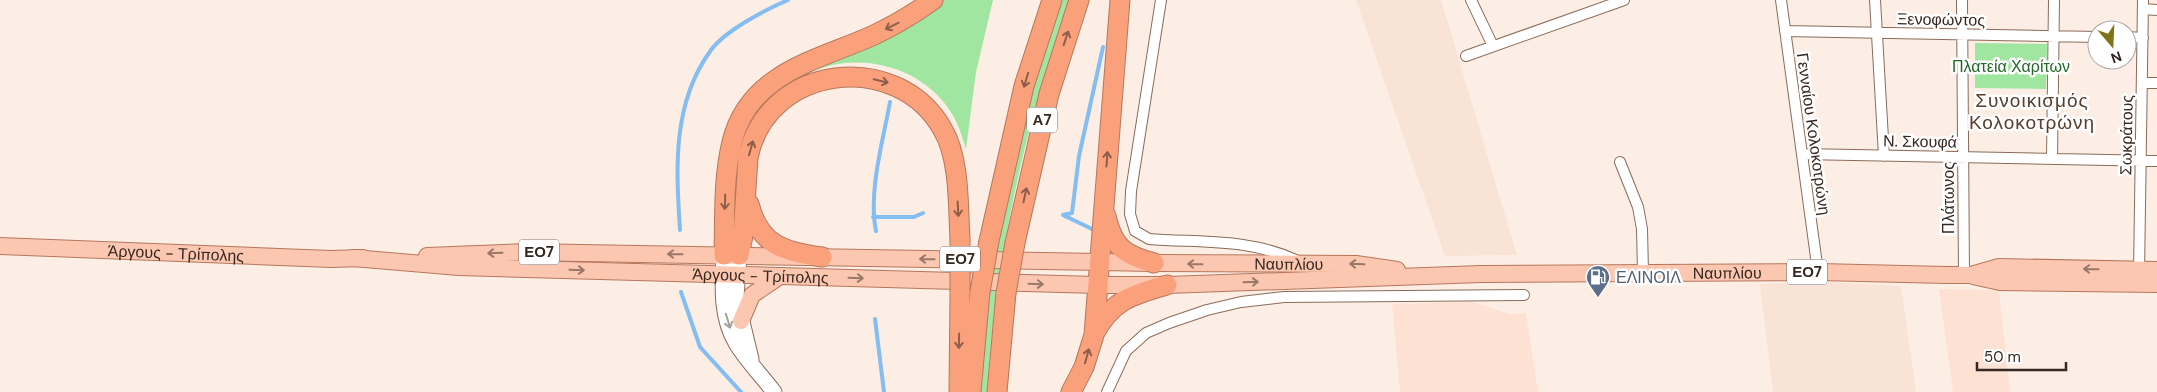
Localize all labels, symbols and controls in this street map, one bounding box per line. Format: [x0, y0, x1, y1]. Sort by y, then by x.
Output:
street label: Ξενοφώντος [1897, 8, 1985, 31]
north arrow [2087, 20, 2137, 70]
one-way arrow [885, 22, 900, 31]
one-way arrow [1062, 31, 1071, 46]
text: N [2108, 47, 2124, 67]
street label: Γενναίου Κολοκοτρώνη [1792, 52, 1835, 217]
park label: Πλατεία Χαρίτων [1952, 56, 2070, 77]
one-way arrow [1021, 71, 1031, 87]
one-way arrow [872, 77, 888, 86]
district label: Συνοικισμός Κολοκοτρώνη [1969, 88, 2095, 135]
street label: Σωκράτους [2115, 94, 2138, 175]
road number: Α7 [1027, 108, 1057, 132]
street label: Ν. Σκουφά [1883, 130, 1957, 153]
one-way arrow [747, 140, 756, 156]
one-way arrow [1103, 151, 1112, 167]
street label: Πλάτωνος [1938, 162, 1959, 234]
one-way arrow [1020, 187, 1030, 203]
one-way arrow [720, 194, 730, 210]
one-way arrow [954, 200, 963, 216]
street label: Άργους - Τρίπολης [107, 240, 245, 267]
road number: ΕΟ7 [519, 240, 559, 264]
road number: ΕΟ7 [940, 246, 980, 272]
one-way arrow [487, 248, 504, 258]
one-way arrow [667, 249, 684, 259]
street label: Ναυπλίου [1254, 253, 1323, 275]
one-way arrow [920, 254, 936, 263]
one-way arrow [1187, 259, 1204, 269]
one-way arrow [1350, 260, 1366, 269]
road number: ΕΟ7 [1787, 260, 1827, 284]
street label: Ναυπλίου [1693, 262, 1762, 284]
street label: Άργους - Τρίπολης [692, 264, 829, 288]
fuel station icon: ΕΛΙΝΟΙΛ [1585, 264, 1611, 298]
one-way arrow [2083, 264, 2099, 274]
one-way arrow [569, 265, 585, 274]
place label: ΕΛΙΝΟΙΛ [1616, 267, 1681, 288]
one-way arrow [848, 273, 864, 283]
one-way arrow [1242, 277, 1258, 287]
one-way arrow [1028, 279, 1044, 288]
one-way arrow [724, 313, 733, 329]
one-way arrow [955, 332, 964, 348]
scale bar [1977, 340, 2066, 372]
text: 50 m [1984, 347, 2021, 367]
one-way arrow [1083, 349, 1093, 365]

